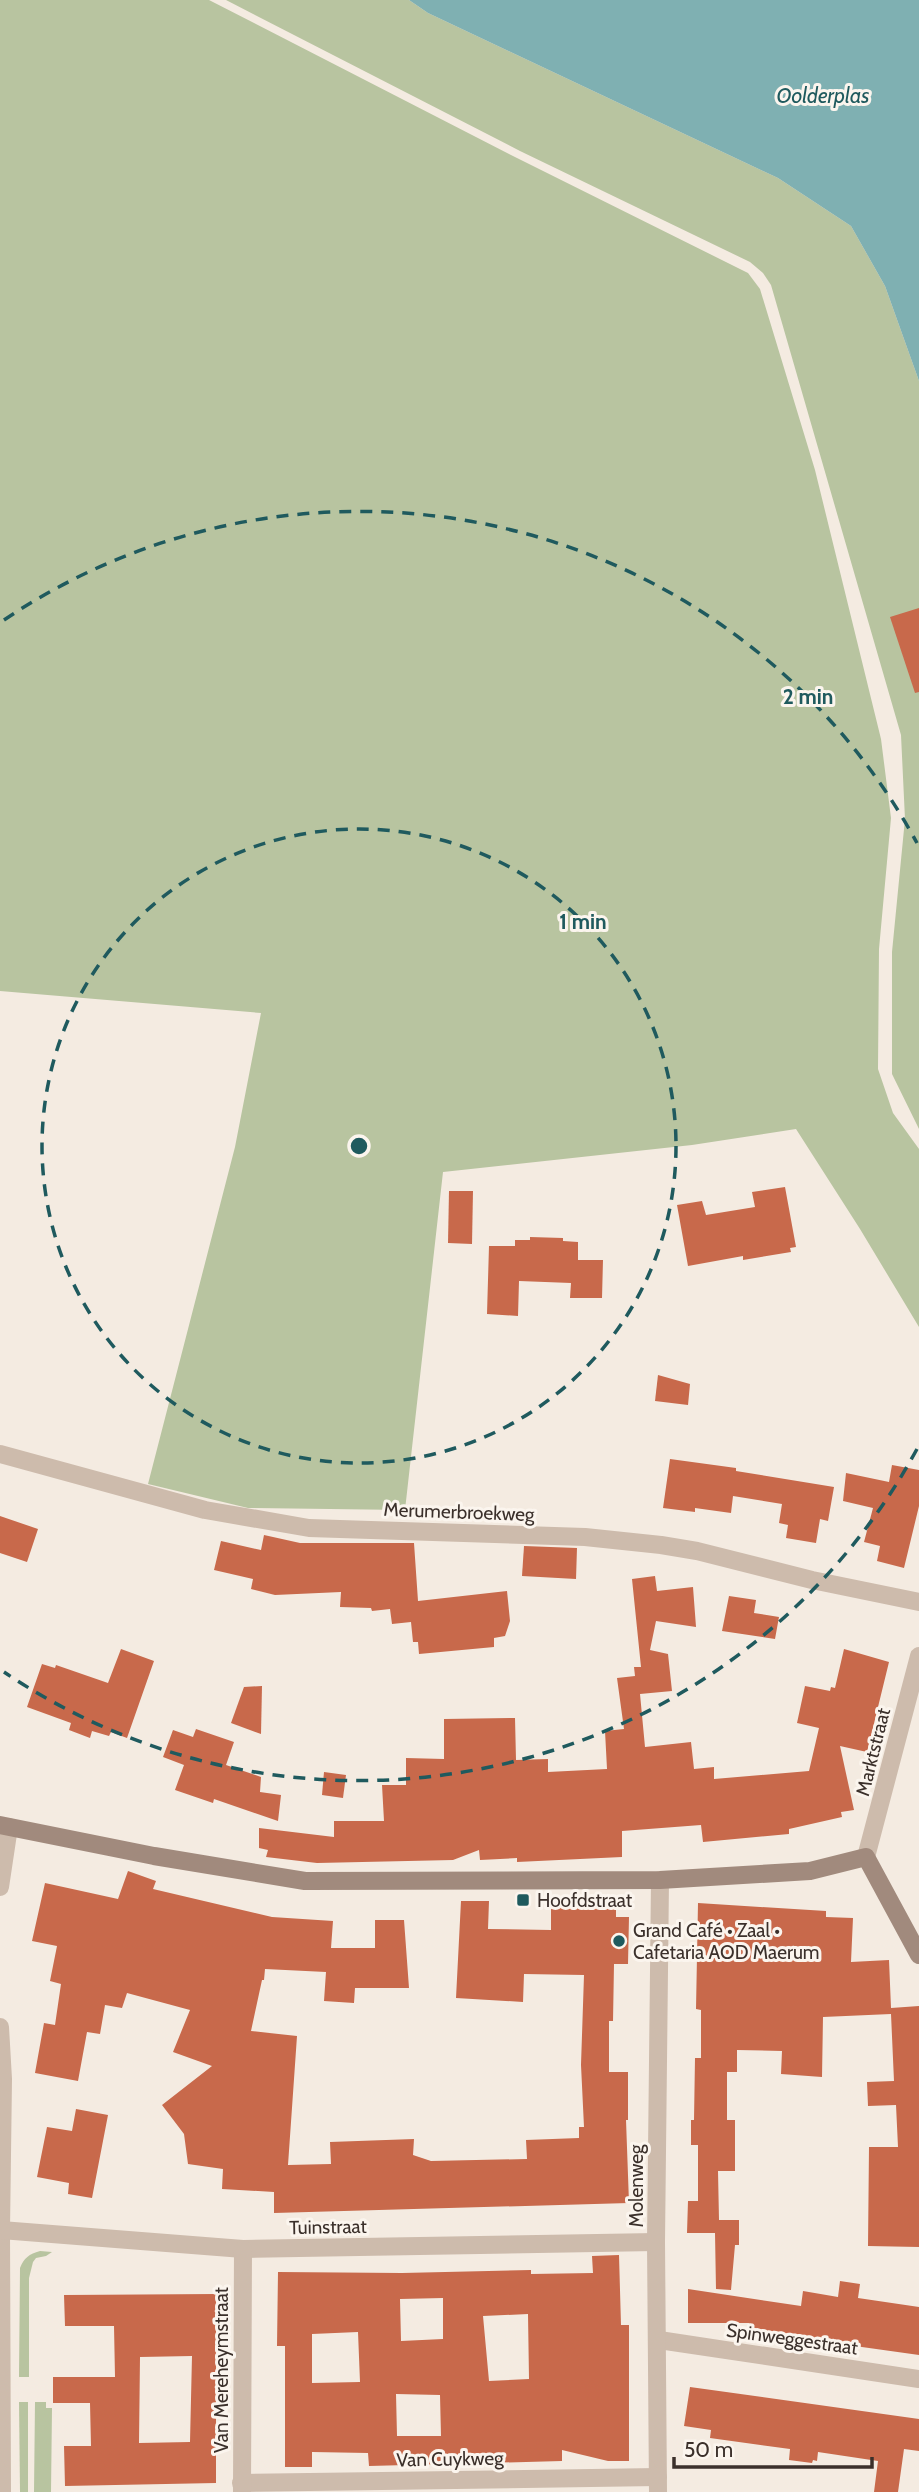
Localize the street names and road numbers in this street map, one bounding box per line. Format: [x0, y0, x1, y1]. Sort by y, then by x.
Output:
street label: Merumerbroekweg [383, 1498, 535, 1526]
street label: Marktstraat [851, 1705, 895, 1798]
street label: Molenweg [625, 2144, 648, 2228]
street label: Tuinstraat [289, 2215, 368, 2239]
street label: Van Mereheymstraat [210, 2286, 233, 2453]
street label: Spinweggestraat [725, 2318, 860, 2360]
street label: Van Cuykweg [396, 2447, 504, 2471]

